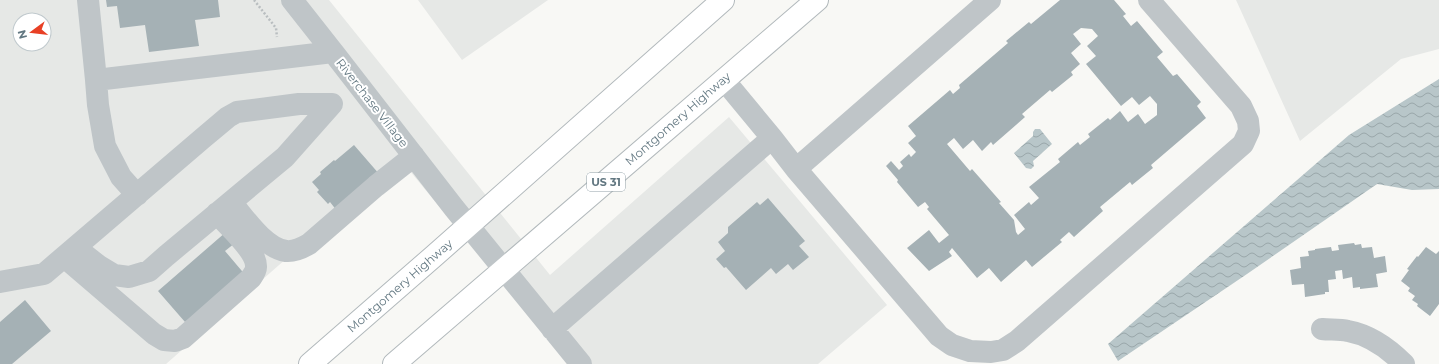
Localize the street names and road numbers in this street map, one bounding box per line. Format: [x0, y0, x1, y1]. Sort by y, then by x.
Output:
street label: Riverchase Village [333, 55, 412, 150]
street label: Montgomery Highway [622, 68, 734, 168]
road number: US 31 [587, 173, 625, 191]
street label: Montgomery Highway [344, 235, 456, 335]

